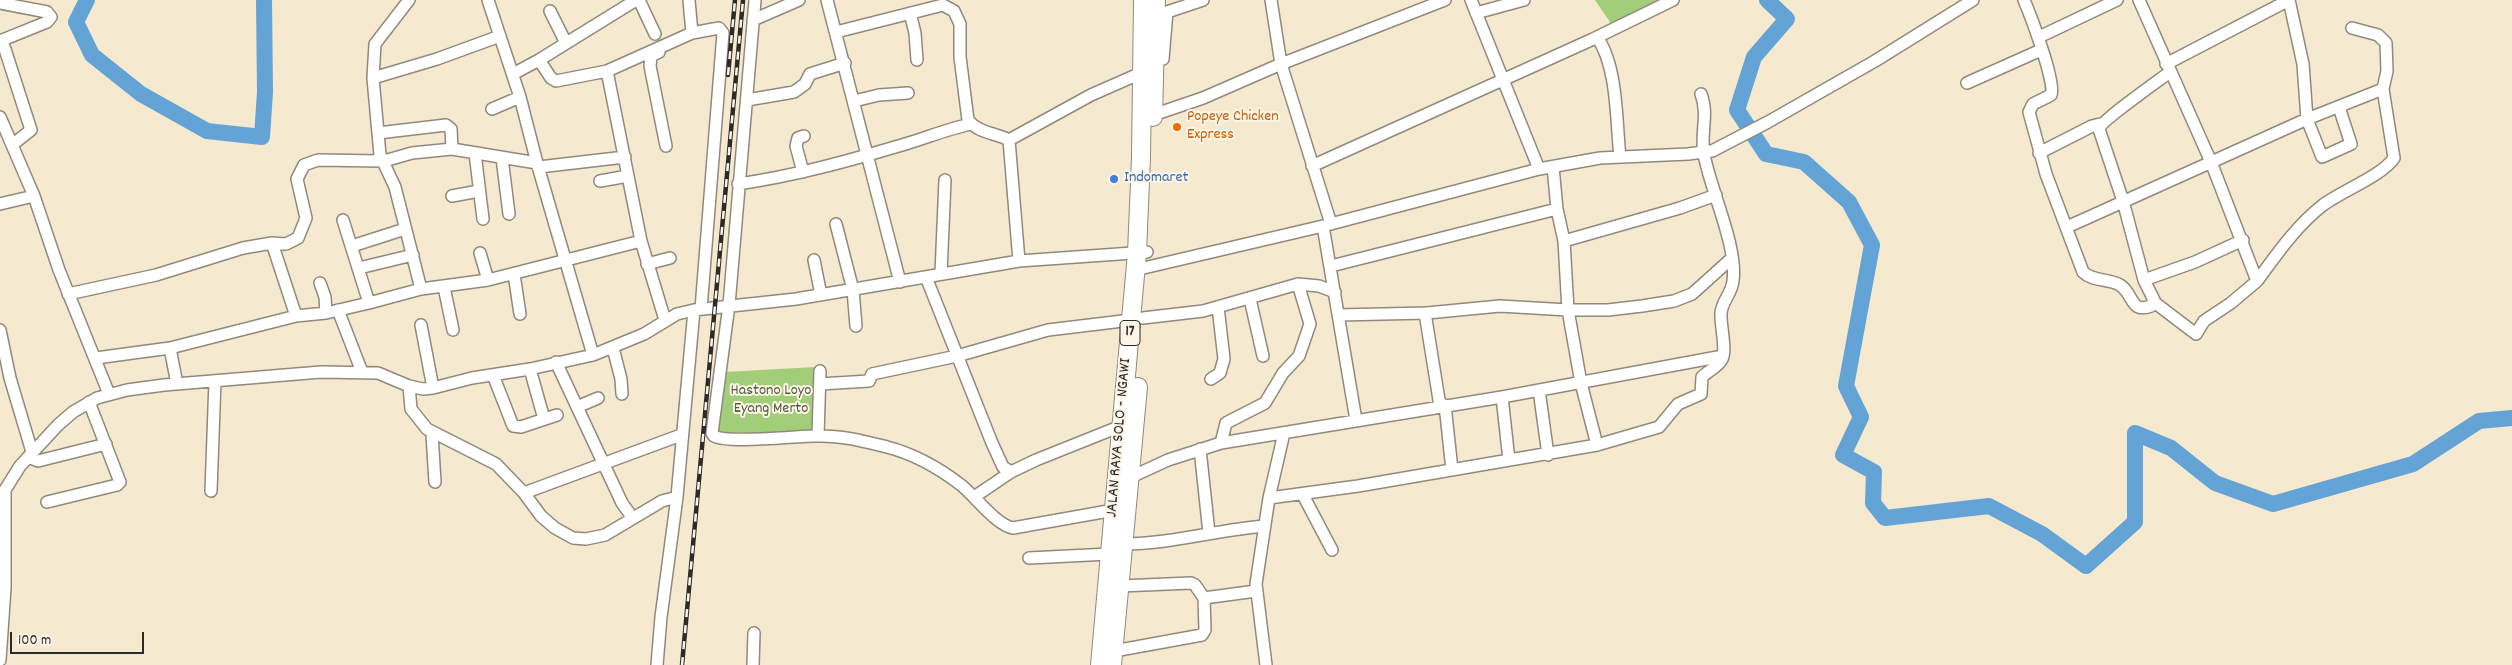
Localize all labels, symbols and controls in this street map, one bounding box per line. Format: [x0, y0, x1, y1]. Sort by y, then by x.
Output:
place label: Popeye Chicken Express [1187, 108, 1279, 146]
marker: Popeye Chicken Express [1171, 121, 1183, 133]
place label: Indomaret [1124, 169, 1188, 189]
marker: Indomaret [1108, 173, 1120, 185]
road number: 17 [1120, 320, 1140, 346]
street label: JALAN RAYA SOLO - NGAWI [1103, 358, 1137, 518]
park label: Hastono Loyo Eyang Merto [731, 382, 811, 420]
scale bar [12, 622, 146, 654]
text: 100 m [18, 630, 51, 652]

